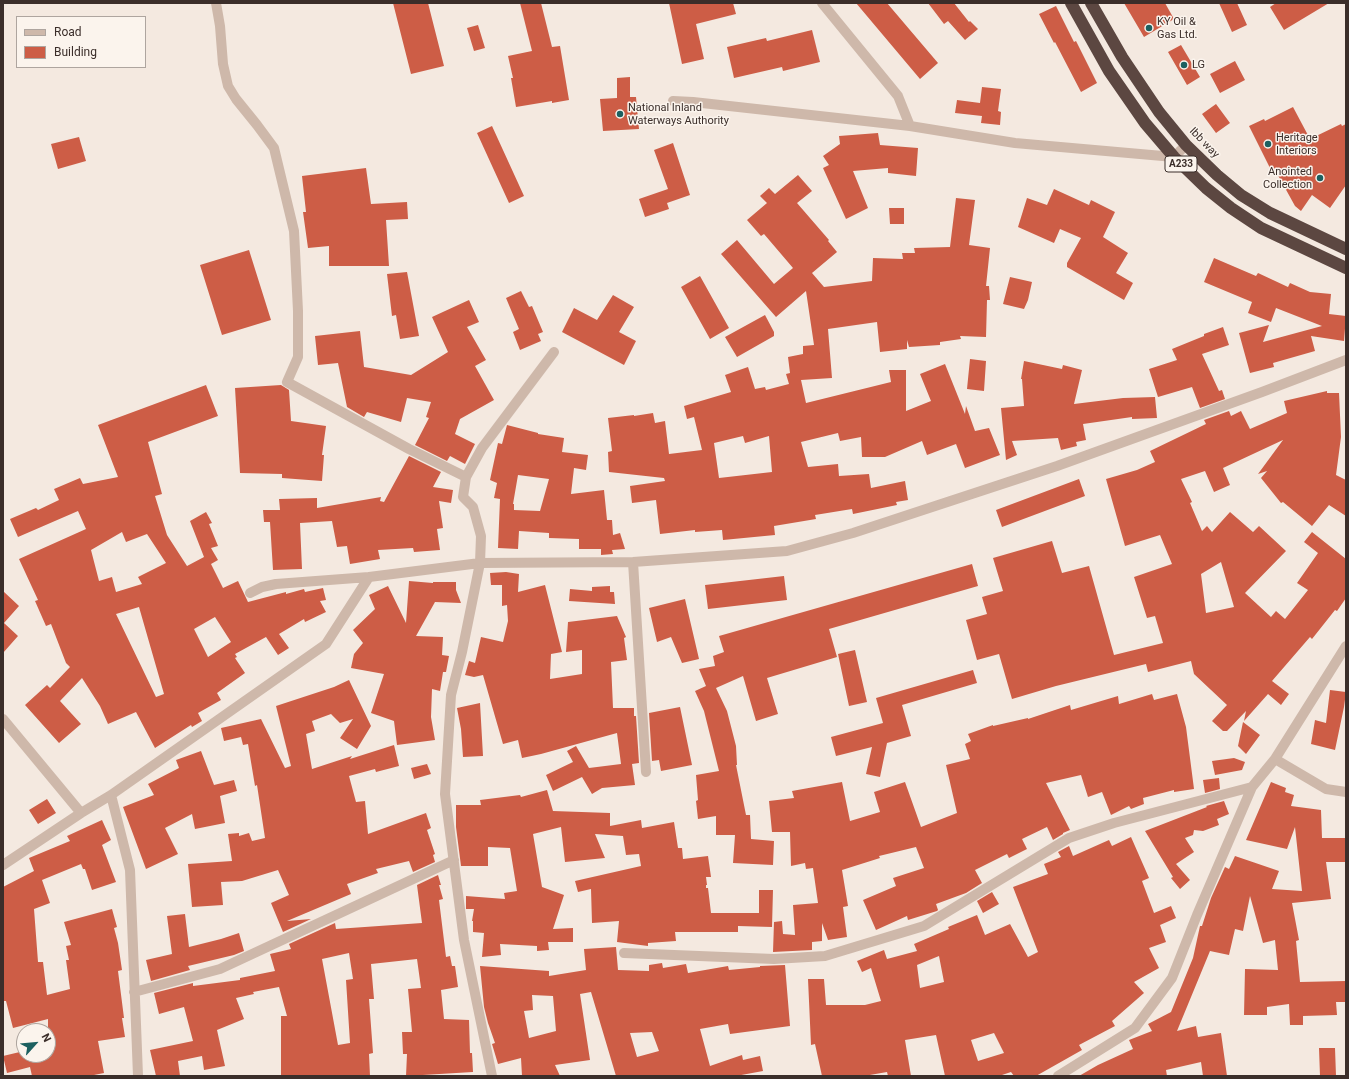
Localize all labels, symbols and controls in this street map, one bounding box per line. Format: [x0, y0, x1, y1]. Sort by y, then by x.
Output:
place label: KY Oil & Gas Ltd. [1157, 15, 1198, 41]
legend [16, 16, 146, 68]
marker: KY Oil & Gas Ltd. [1144, 23, 1154, 33]
text: Road [54, 25, 82, 39]
text: Building [54, 45, 97, 59]
place label: LG [1192, 58, 1205, 72]
marker: LG [1179, 60, 1189, 70]
place label: National Inland Waterways Authority [628, 101, 729, 127]
marker: National Inland Waterways Authority [615, 109, 625, 119]
street label: Ibb way [1186, 125, 1222, 161]
place label: Heritage Interiors [1276, 131, 1318, 157]
marker: Heritage Interiors [1263, 139, 1273, 149]
road number: A233 [1165, 156, 1197, 172]
place label: Anointed Collection [1263, 165, 1312, 191]
marker: Anointed Collection [1315, 173, 1325, 183]
north arrow [16, 1023, 56, 1063]
text: N [39, 1031, 54, 1044]

